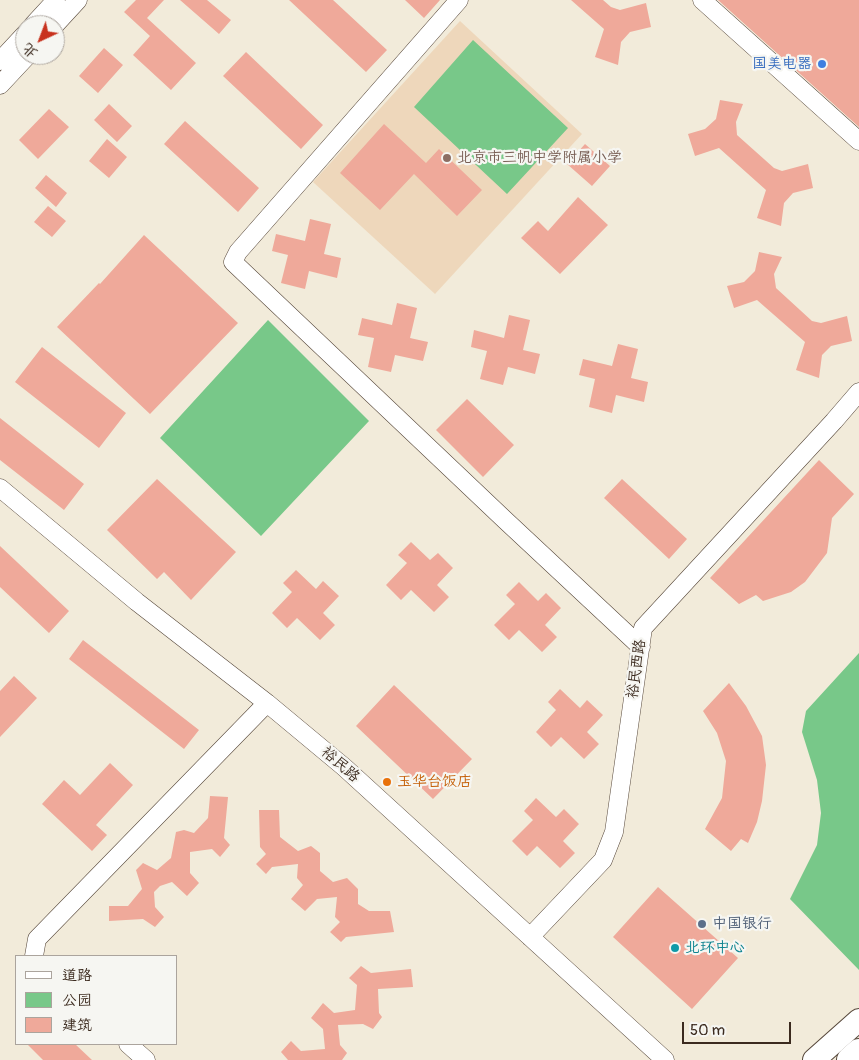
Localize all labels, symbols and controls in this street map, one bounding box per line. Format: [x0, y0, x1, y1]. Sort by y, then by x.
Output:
north arrow [15, 15, 65, 65]
text: 北 [19, 40, 41, 62]
place label: 国美电器 [752, 55, 812, 73]
marker: 国美电器 [816, 58, 828, 70]
place label: 北京市三帆中学附属小学 [457, 149, 622, 167]
marker: 北京市三帆中学附属小学 [441, 152, 453, 164]
street label: 裕民西路 [624, 638, 650, 700]
street label: 裕民路 [317, 743, 363, 787]
place label: 玉华台饭店 [397, 773, 472, 791]
marker: 玉华台饭店 [381, 776, 393, 788]
place label: 中国银行 [712, 915, 772, 933]
marker: 中国银行 [696, 918, 708, 930]
place label: 北环中心 [685, 939, 745, 957]
marker: 北环中心 [669, 942, 681, 954]
legend [15, 955, 178, 1045]
text: 道路 [62, 966, 92, 985]
text: 公园 [62, 991, 92, 1010]
scale bar [684, 1012, 793, 1044]
text: 建筑 [62, 1016, 92, 1035]
text: 50 m [690, 1021, 725, 1040]

